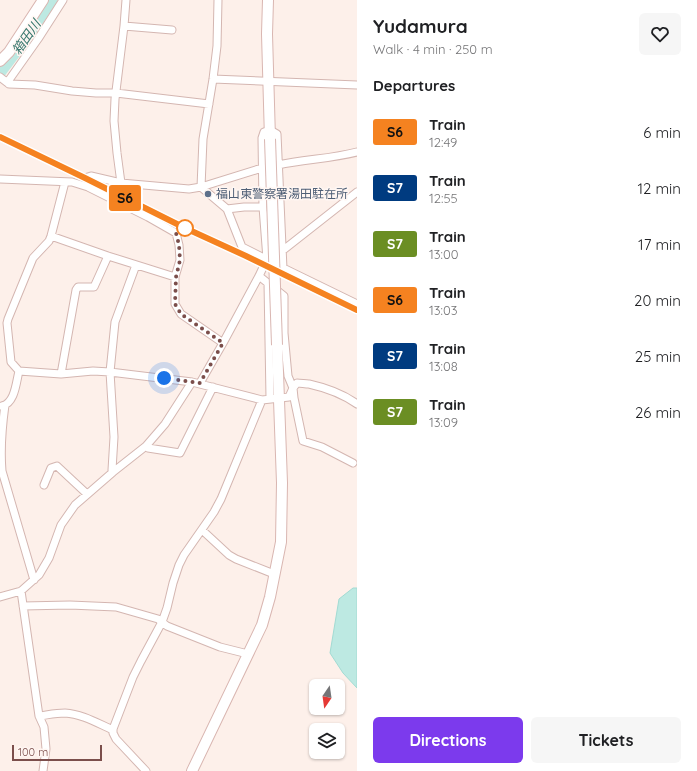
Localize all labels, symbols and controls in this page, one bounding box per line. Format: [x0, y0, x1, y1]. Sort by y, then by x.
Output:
button: heart [639, 13, 681, 55]
text: Yudamura [373, 14, 468, 38]
water label: 箱田川 [8, 15, 45, 58]
text: Walk · 4 min · 250 m [373, 41, 493, 57]
text: Departures [373, 76, 455, 95]
text: Train [429, 115, 466, 134]
text: S6 [387, 123, 403, 141]
text: 6 min [643, 123, 681, 142]
text: 12:49 [429, 134, 457, 150]
text: Train [429, 171, 466, 190]
text: S7 [387, 179, 403, 197]
text: 12 min [637, 179, 681, 198]
line badge: S6 [107, 185, 143, 211]
place label: 福山東警察署湯田駐在所 [216, 186, 348, 201]
text: S6 [117, 189, 133, 207]
marker: 福山東警察署湯田駐在所 [203, 189, 213, 199]
text: 12:55 [429, 190, 458, 206]
unlabelled marker [176, 219, 194, 237]
text: Train [429, 227, 466, 246]
text: S7 [387, 235, 403, 253]
text: 17 min [638, 235, 681, 254]
text: 13:00 [429, 246, 459, 262]
text: Train [429, 283, 466, 302]
text: S6 [387, 291, 403, 309]
text: 20 min [634, 291, 681, 310]
text: 13:03 [429, 302, 458, 318]
text: Train [429, 339, 466, 358]
text: S7 [387, 347, 403, 365]
text: 25 min [635, 347, 681, 366]
text: 13:08 [429, 358, 458, 374]
your location [154, 368, 174, 388]
text: Train [429, 395, 466, 414]
text: S7 [387, 403, 403, 421]
text: 26 min [635, 403, 681, 422]
text: 13:09 [429, 414, 458, 430]
north arrow [309, 679, 345, 715]
map controls [309, 679, 345, 759]
button: Directions [373, 717, 523, 763]
button: Tickets [531, 717, 681, 763]
button: layers [309, 723, 345, 759]
scale bar [12, 743, 102, 762]
text: 100 m [18, 745, 48, 759]

